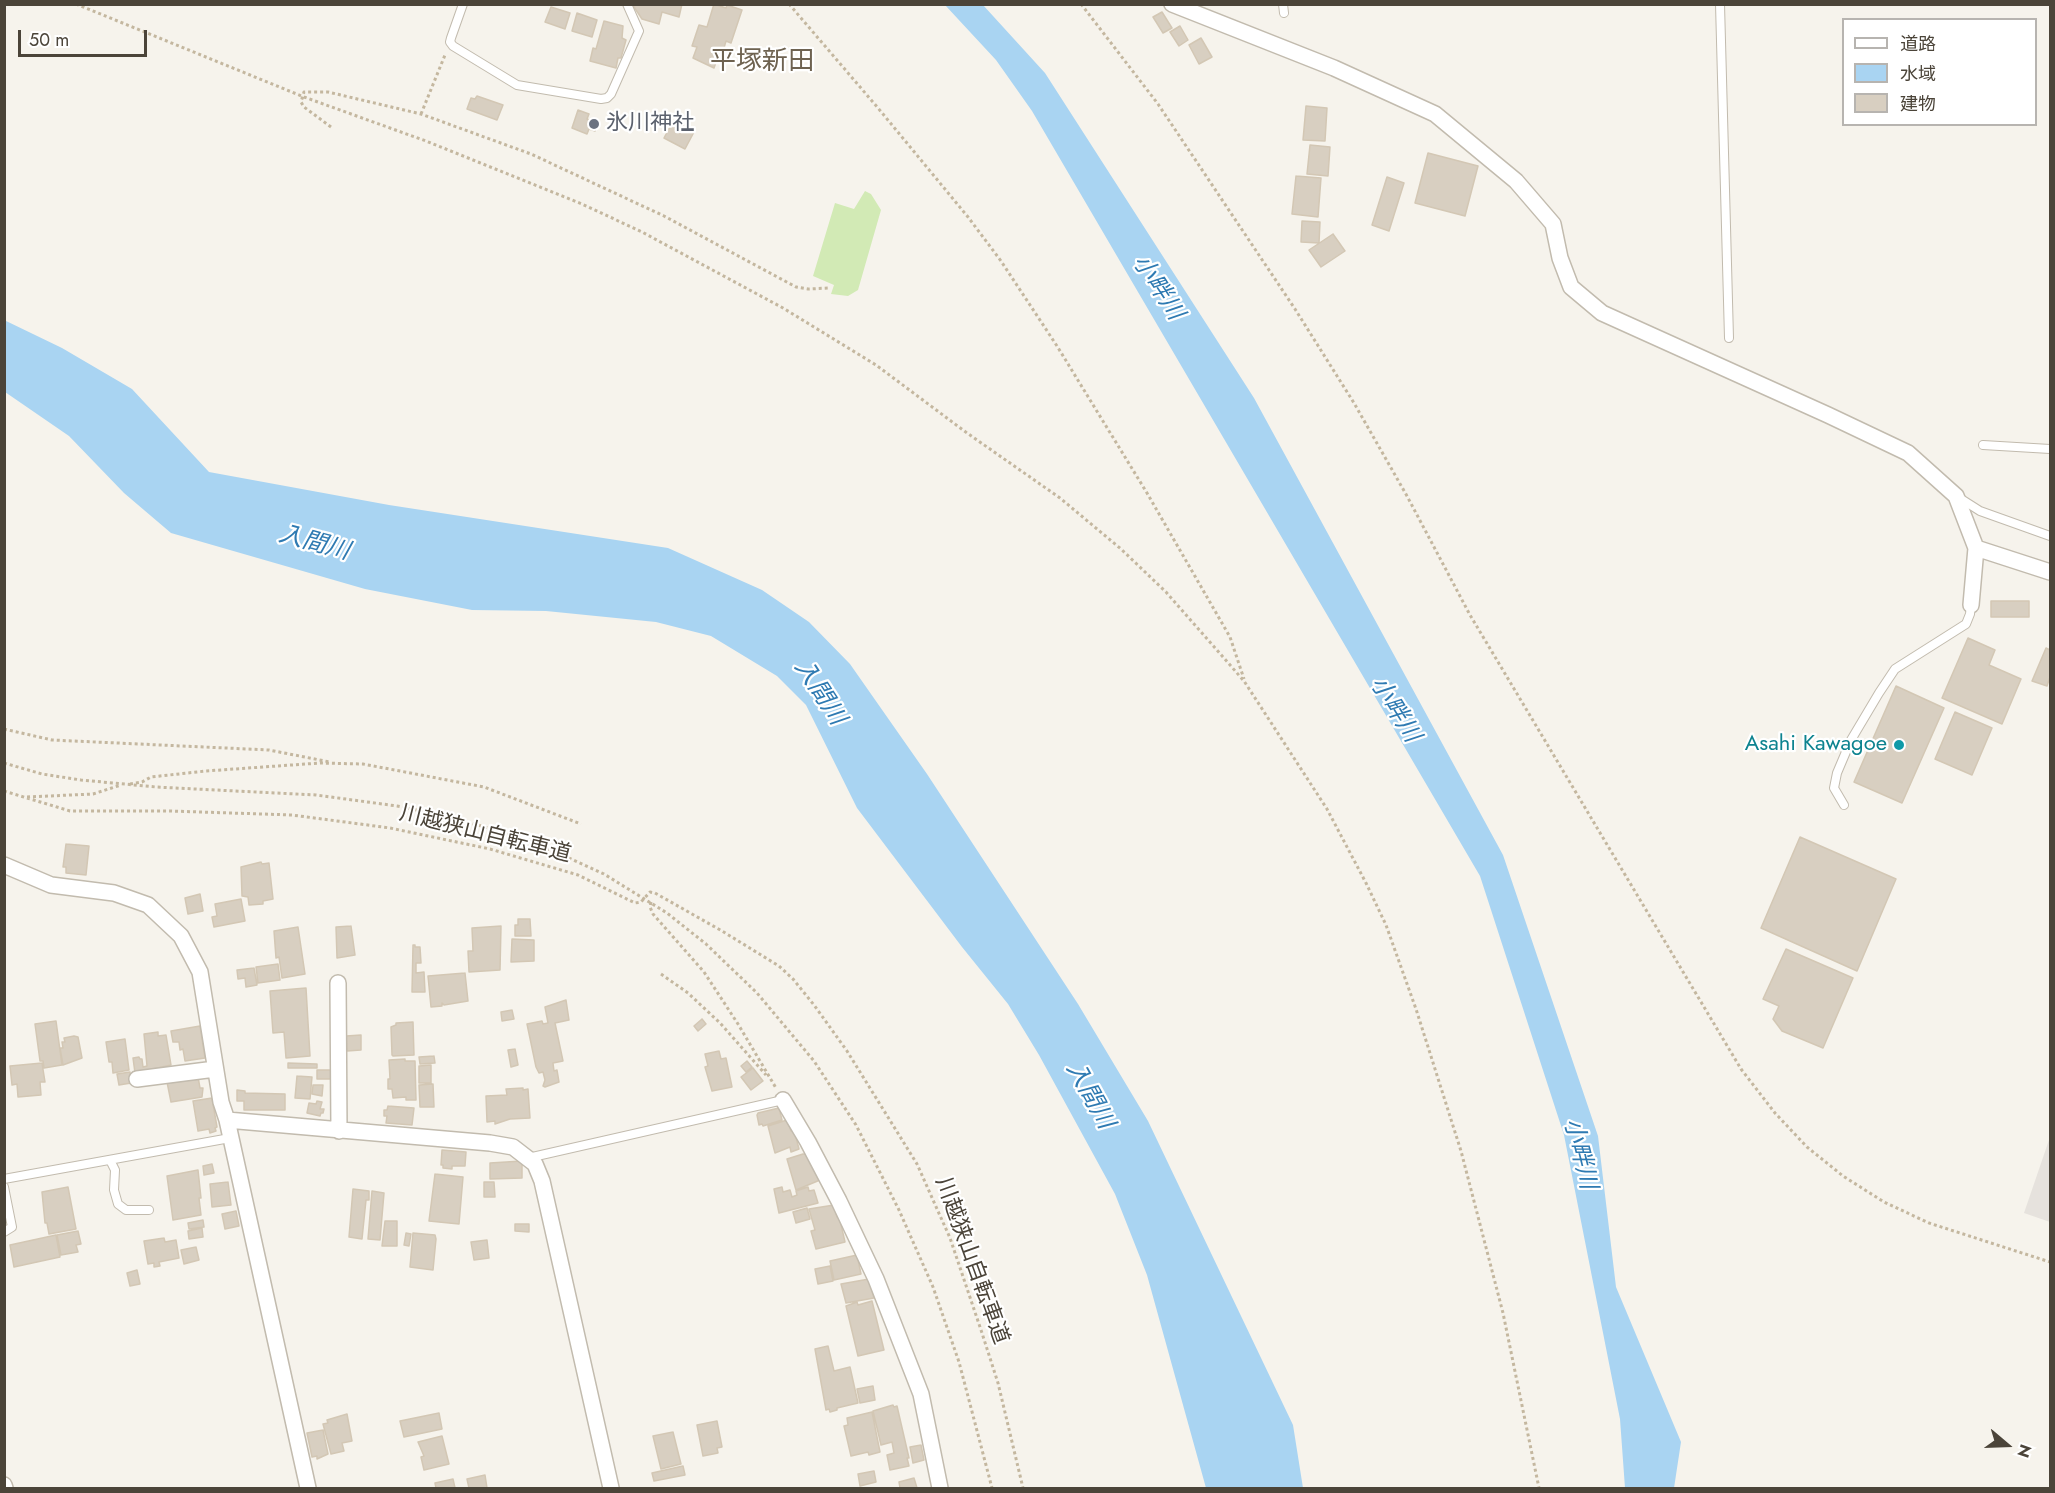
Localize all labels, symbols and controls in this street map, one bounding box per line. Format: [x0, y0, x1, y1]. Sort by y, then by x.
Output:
scale bar [21, 18, 150, 56]
legend [1842, 18, 2037, 126]
text: 50 m [29, 27, 69, 53]
text: 道路 [1900, 31, 1936, 57]
district label: 平塚新田 [710, 47, 814, 79]
text: 水域 [1900, 61, 1936, 87]
text: 建物 [1900, 91, 1936, 117]
place label: 氷川神社 [606, 111, 694, 137]
marker: 氷川神社 [587, 117, 601, 131]
water label: 小畔川 [1125, 250, 1189, 326]
water label: 入間川 [275, 521, 353, 567]
water label: 入間川 [787, 655, 851, 731]
water label: 小畔川 [1363, 672, 1425, 748]
place label: Asahi Kawagoe [1745, 732, 1887, 758]
marker: Asahi Kawagoe [1892, 738, 1906, 752]
street label: 川越狭山自転車道 [396, 801, 574, 869]
water label: 入間川 [1059, 1058, 1119, 1134]
water label: 小畔川 [1556, 1116, 1602, 1192]
street label: 川越狭山自転車道 [928, 1174, 1014, 1348]
north arrow [1977, 1415, 2037, 1475]
text: N [2012, 1441, 2037, 1461]

